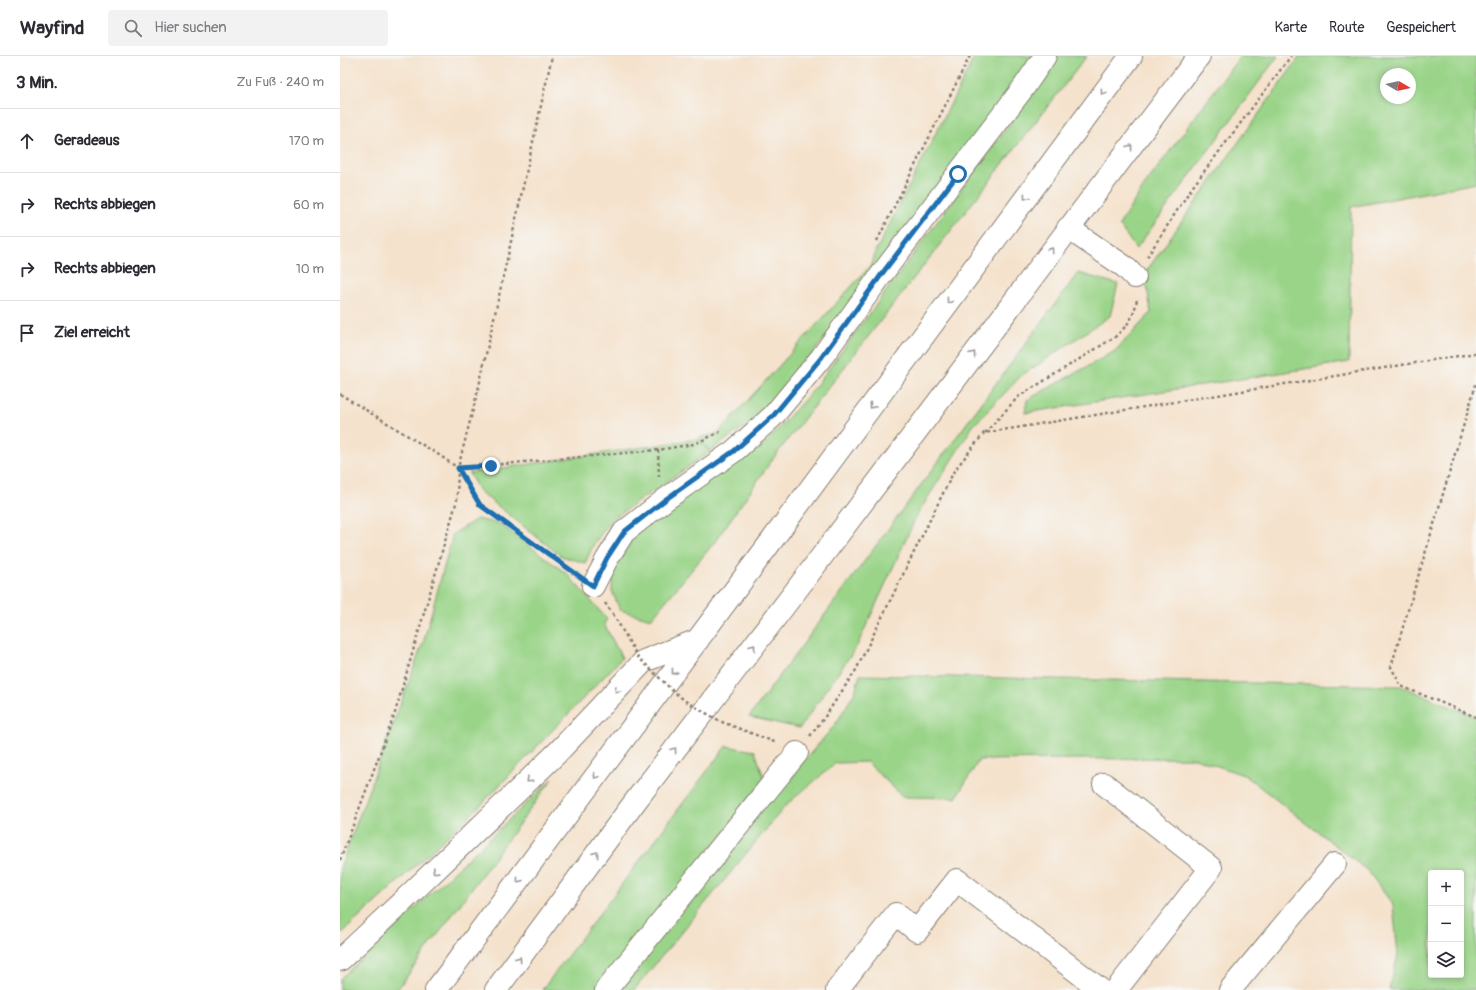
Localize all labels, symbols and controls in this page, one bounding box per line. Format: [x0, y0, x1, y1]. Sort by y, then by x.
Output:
search box [108, 10, 388, 46]
text: Wayfind [20, 16, 84, 40]
icon: search [122, 17, 144, 39]
text: Hier suchen [154, 18, 227, 37]
text: Karte [1275, 19, 1307, 36]
text: Route [1329, 19, 1364, 36]
text: Gespeichert [1386, 19, 1456, 36]
north arrow [1380, 68, 1416, 104]
text: 3 Min. [16, 72, 58, 93]
text: Zu Fuß · 240 m [236, 74, 324, 90]
one-way arrow [1101, 88, 1108, 95]
icon: ahead [16, 130, 38, 152]
text: Geradeaus [54, 131, 120, 150]
text: 170 m [289, 133, 324, 149]
one-way arrow [1125, 144, 1132, 151]
route start [949, 165, 967, 183]
one-way arrow [1023, 193, 1031, 200]
icon: right [16, 194, 38, 216]
text: Rechts abbiegen [54, 195, 156, 214]
text: 60 m [293, 197, 324, 213]
one-way arrow [1047, 248, 1054, 255]
icon: right [16, 258, 38, 280]
text: Rechts abbiegen [54, 259, 156, 278]
text: 10 m [296, 261, 324, 277]
one-way arrow [947, 297, 954, 304]
icon: arrive [16, 322, 38, 344]
text: Ziel erreicht [54, 323, 130, 342]
one-way arrow [969, 352, 976, 359]
one-way arrow [869, 402, 876, 409]
route end [482, 457, 500, 475]
one-way arrow [748, 644, 755, 651]
one-way arrow [672, 667, 679, 674]
one-way arrow [614, 685, 622, 693]
one-way arrow [670, 747, 677, 754]
one-way arrow [594, 771, 601, 778]
one-way arrow [526, 775, 534, 783]
one-way arrow [591, 851, 599, 858]
one-way arrow [432, 866, 440, 873]
map controls [1428, 870, 1464, 978]
button: + [1428, 870, 1464, 906]
one-way arrow [516, 875, 523, 882]
button: − [1428, 906, 1464, 942]
button: layers [1428, 942, 1464, 978]
one-way arrow [514, 956, 521, 963]

